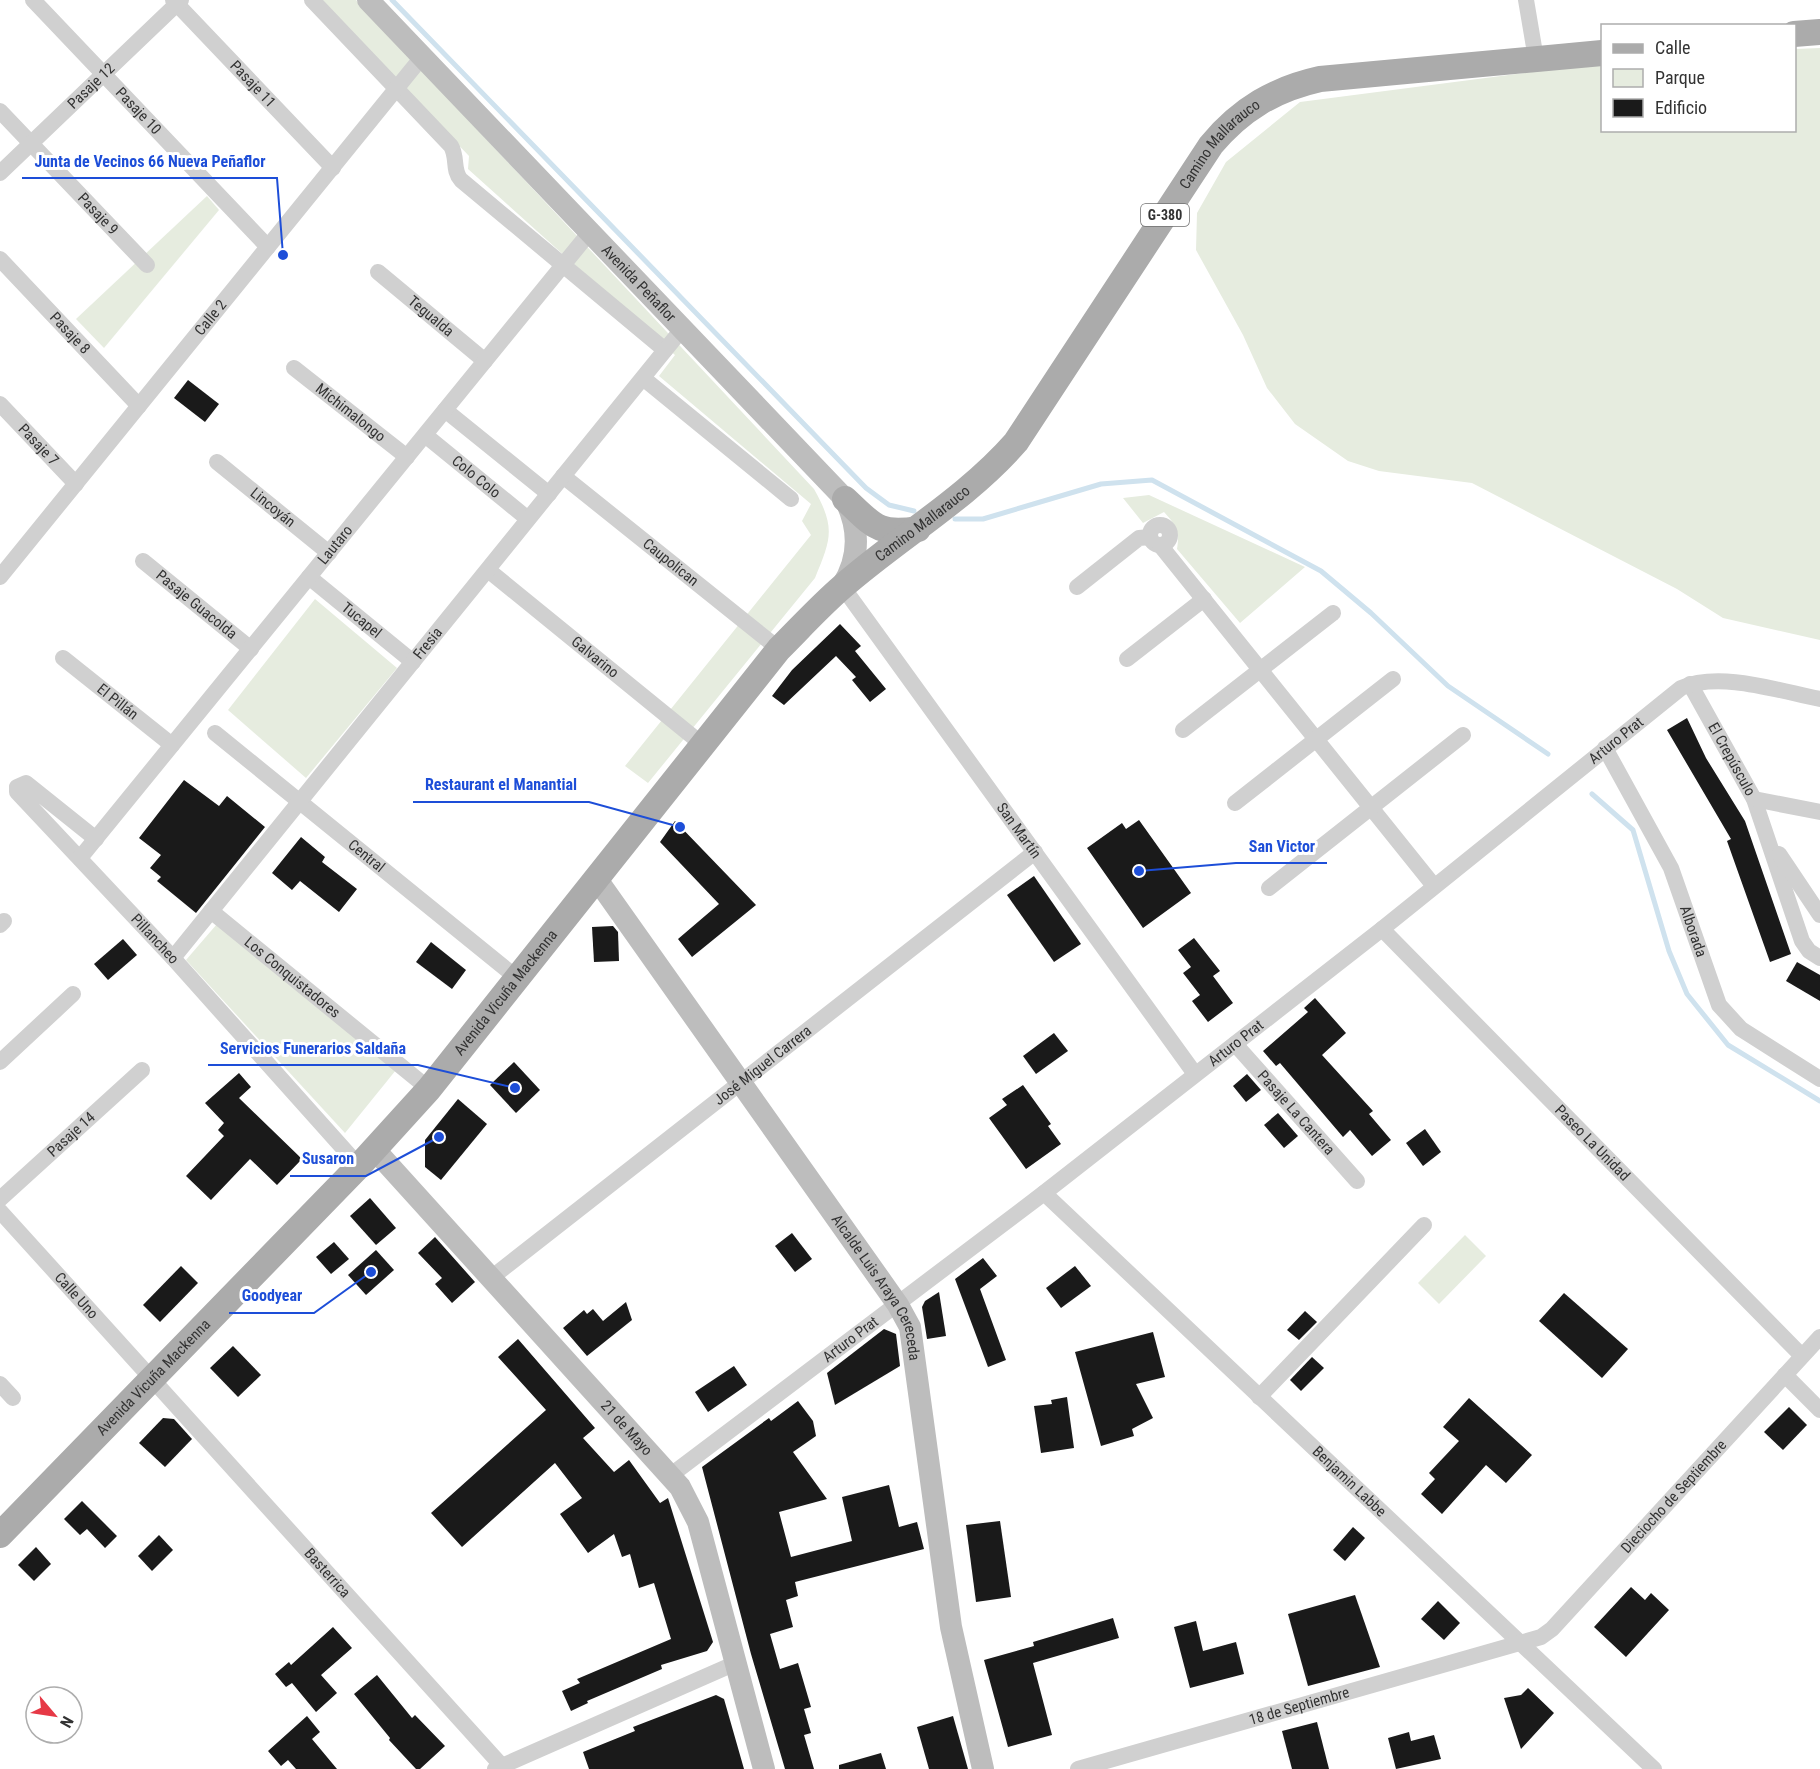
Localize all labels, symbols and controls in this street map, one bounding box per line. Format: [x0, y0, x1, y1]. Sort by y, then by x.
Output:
legend [1601, 24, 1796, 132]
text: Calle [1655, 37, 1691, 58]
street label: Pasaje 11 [226, 57, 280, 111]
street label: Pasaje 12 [64, 59, 118, 113]
text: Parque [1655, 67, 1705, 88]
street label: Pasaje 10 [112, 84, 165, 138]
street label: Camino Mallarauco [1176, 95, 1263, 193]
text: Edificio [1655, 97, 1707, 118]
callout: Junta de Vecinos 66 Nueva Peñaflor [22, 144, 277, 178]
text: Junta de Vecinos 66 Nueva Peñaflor [34, 152, 266, 171]
street label: Pasaje 9 [74, 189, 122, 238]
road number: G-380 [1141, 204, 1189, 226]
street label: Avenida Peñaflor [598, 241, 680, 326]
street label: Tegualda [405, 292, 458, 340]
street label: Calle 2 [191, 296, 230, 339]
street label: Pasaje 8 [46, 309, 94, 358]
street label: Michimalongo [312, 379, 389, 446]
street label: Pasaje 7 [15, 420, 63, 469]
street label: Colo Colo [448, 452, 504, 502]
street label: Camino Mallarauco [871, 482, 974, 565]
street label: Lincoyán [247, 484, 299, 531]
street label: Lautaro [314, 522, 356, 568]
street label: Caupolican [639, 535, 702, 590]
street label: Pasaje Guacolda [152, 566, 241, 643]
street label: Tucapel [338, 598, 385, 642]
street label: Fresia [410, 624, 446, 663]
street label: Galvarino [568, 633, 622, 682]
street label: El Pillán [94, 680, 142, 724]
street label: Arturo Prat [1585, 713, 1647, 768]
street label: El Crepúsculo [1704, 719, 1759, 799]
callout: Restaurant el Manantial [413, 768, 589, 802]
text: Restaurant el Manantial [425, 775, 577, 794]
street label: San Martín [993, 799, 1045, 862]
callout: San Victor [1236, 829, 1327, 863]
street label: Central [344, 836, 388, 876]
text: San Victor [1249, 837, 1315, 856]
street label: Alborada [1676, 903, 1710, 959]
street label: Pillancheo [127, 910, 183, 967]
street label: Avenida Vicuña Mackenna [450, 926, 561, 1059]
street label: Los Conquistadores [241, 933, 344, 1022]
street label: Arturo Prat [1205, 1016, 1267, 1070]
street label: José Miguel Carrera [710, 1022, 815, 1109]
callout: Servicios Funerarios Saldaña [208, 1031, 418, 1065]
text: Servicios Funerarios Saldaña [220, 1039, 406, 1058]
street label: Pasaje La Cantera [1254, 1067, 1338, 1159]
street label: Paseo La Unidad [1551, 1101, 1634, 1185]
street label: Pasaje 14 [43, 1108, 99, 1161]
callout: Susaron [290, 1142, 366, 1176]
text: Susaron [302, 1149, 354, 1168]
street label: Alcalde Luis Araya Cereceda [828, 1211, 924, 1362]
street label: Calle Uno [51, 1269, 102, 1322]
callout: Goodyear [229, 1279, 314, 1313]
text: Goodyear [242, 1286, 302, 1305]
street label: Arturo Prat [819, 1313, 882, 1366]
street label: Avenida Vicuña Mackenna [93, 1315, 214, 1439]
street label: 21 de Mayo [597, 1397, 656, 1459]
street label: Dieciocho de Septiembre [1617, 1436, 1730, 1557]
street label: Benjamin Labbe [1309, 1442, 1390, 1520]
street label: Basterrica [300, 1544, 354, 1601]
street label: 18 de Septiembre [1247, 1683, 1351, 1729]
north arrow [24, 1685, 84, 1745]
text: N [56, 1713, 77, 1731]

